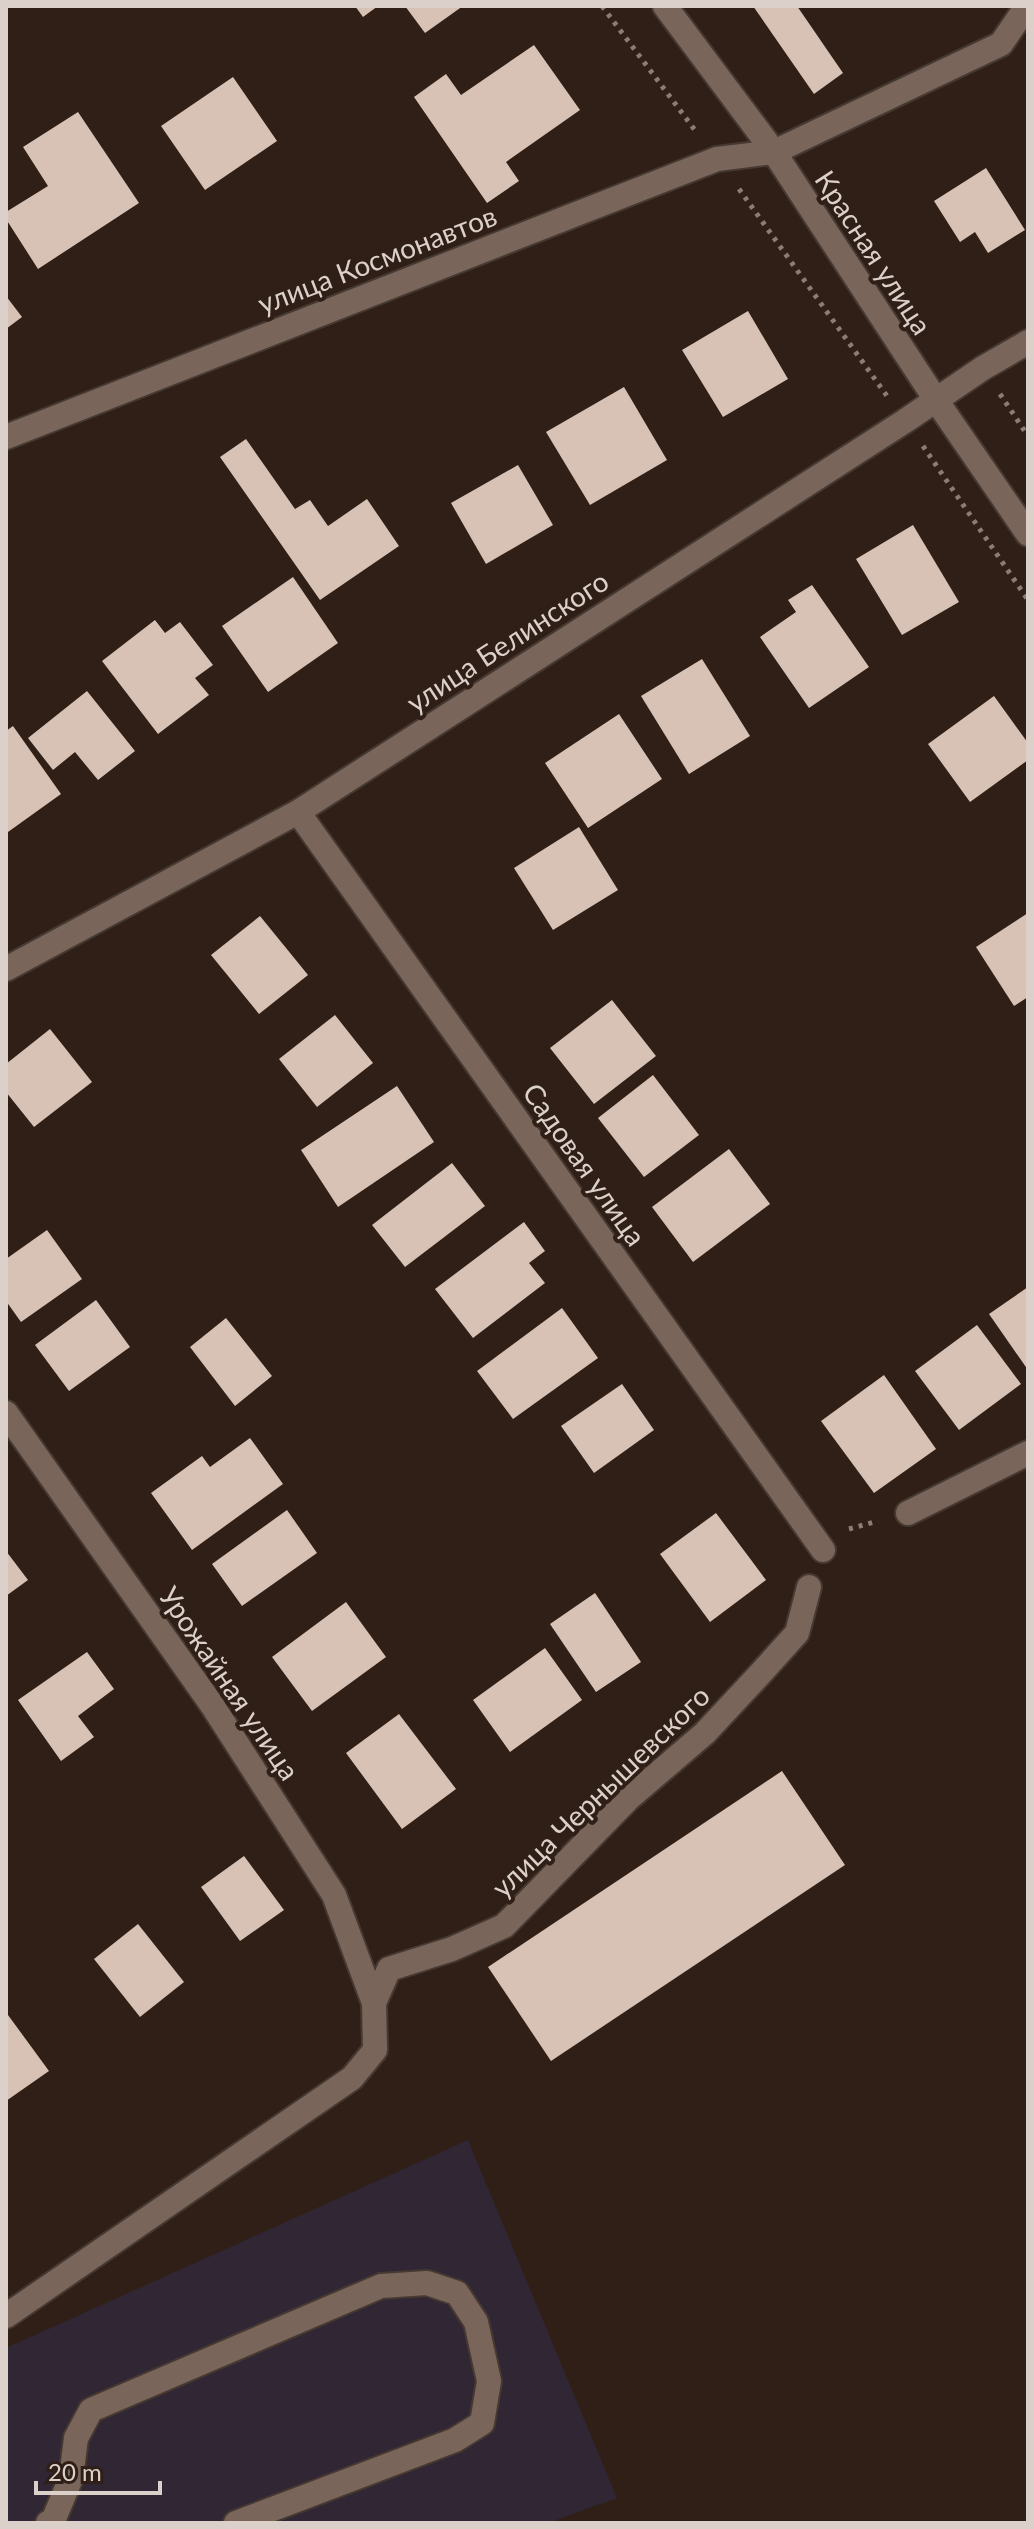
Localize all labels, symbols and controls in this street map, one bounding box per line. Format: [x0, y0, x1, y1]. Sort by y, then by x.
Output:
street label: Красная улица [808, 164, 940, 340]
street label: улица Космонавтов [253, 198, 501, 320]
street label: улица Белинского [400, 563, 614, 719]
street label: Садовая улица [516, 1076, 654, 1252]
street label: Урожайная улица [153, 1580, 307, 1786]
street label: улица Чернышевского [484, 1678, 716, 1904]
scale bar [36, 2445, 160, 2495]
text: 20 m [48, 2457, 102, 2486]

